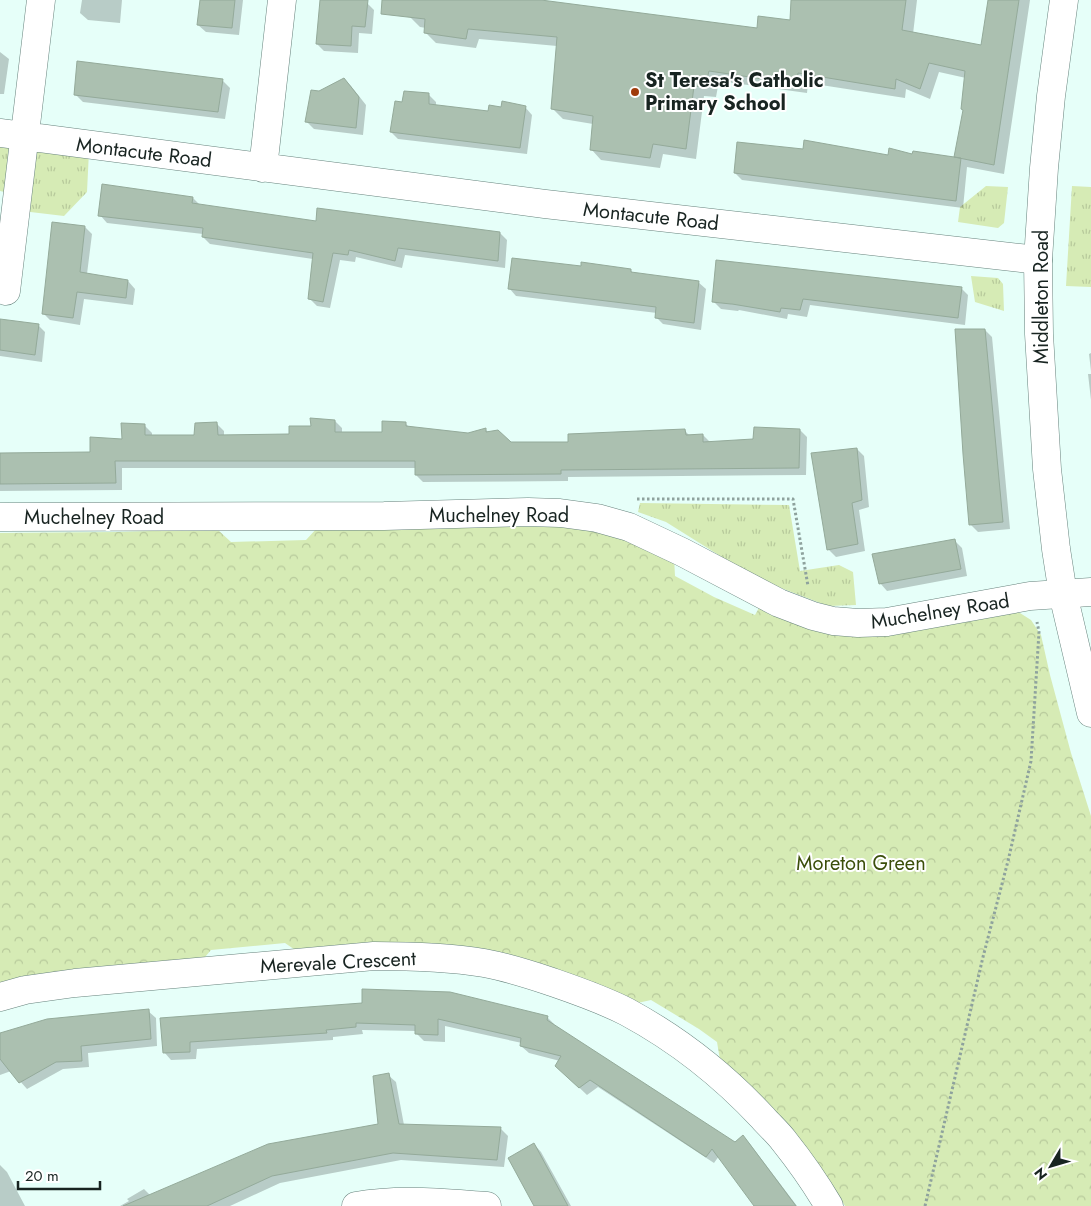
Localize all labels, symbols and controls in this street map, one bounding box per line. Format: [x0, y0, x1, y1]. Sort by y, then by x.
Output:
place label: St Teresa's Catholic Primary School [645, 66, 824, 118]
marker: St Teresa's Catholic Primary School [629, 86, 641, 98]
street label: Montacute Road [75, 130, 213, 175]
street label: Montacute Road [582, 195, 720, 238]
street label: Middleton Road [1027, 230, 1056, 364]
street label: Muchelney Road [429, 501, 569, 530]
street label: Muchelney Road [24, 503, 164, 532]
street label: Muchelney Road [869, 586, 1012, 637]
park label: Moreton Green [796, 849, 926, 878]
street label: Merevale Crescent [259, 944, 417, 981]
north arrow [1026, 1141, 1076, 1191]
scale bar [18, 1158, 100, 1190]
text: N [1029, 1163, 1052, 1185]
text: 20 m [25, 1165, 59, 1187]

